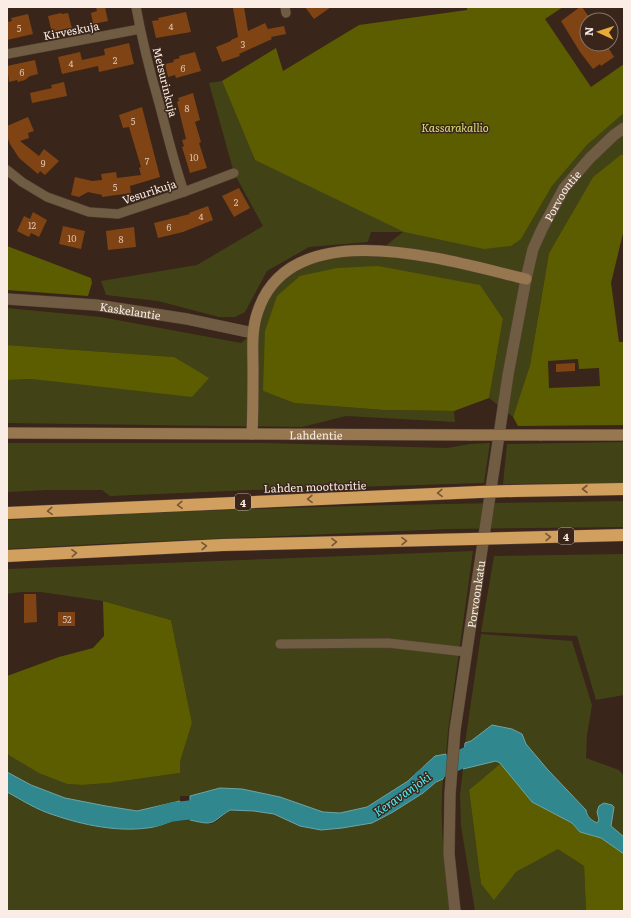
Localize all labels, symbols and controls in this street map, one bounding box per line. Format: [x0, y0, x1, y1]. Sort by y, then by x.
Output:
north arrow [579, 12, 619, 52]
street label: Kirveskuja [42, 17, 100, 43]
house number: 4 [169, 19, 174, 33]
house number: 5 [17, 21, 22, 35]
text: N [580, 26, 596, 36]
house number: 3 [241, 37, 246, 51]
street label: Metsurinkuja [150, 45, 182, 119]
house number: 2 [113, 53, 118, 67]
house number: 4 [69, 56, 74, 70]
house number: 6 [181, 61, 186, 75]
house number: 6 [20, 65, 25, 79]
house number: 8 [185, 101, 190, 115]
house number: 5 [131, 114, 136, 128]
park label: Kassarakallio [421, 119, 489, 135]
house number: 10 [190, 150, 198, 164]
house number: 7 [145, 154, 150, 168]
house number: 9 [41, 156, 46, 170]
street label: Porvoontie [540, 166, 584, 224]
street label: Vesurikuja [120, 175, 178, 207]
house number: 5 [113, 180, 118, 194]
house number: 2 [234, 195, 239, 209]
house number: 4 [199, 209, 204, 223]
house number: 12 [28, 218, 37, 232]
house number: 6 [167, 220, 172, 234]
house number: 10 [68, 231, 76, 245]
house number: 8 [119, 232, 124, 246]
street label: Kaskelantie [99, 298, 162, 323]
street label: Lahdentie [289, 426, 343, 442]
street label: Lahden moottoritie [263, 476, 367, 496]
one-way arrow [582, 485, 588, 493]
one-way arrow [437, 489, 443, 498]
road number: 4 [235, 494, 251, 510]
one-way arrow [307, 495, 313, 503]
one-way arrow [177, 500, 183, 509]
one-way arrow [47, 506, 53, 515]
road number: 4 [558, 528, 574, 544]
one-way arrow [545, 533, 551, 541]
one-way arrow [401, 537, 407, 545]
one-way arrow [331, 538, 337, 547]
one-way arrow [201, 542, 207, 550]
one-way arrow [71, 548, 77, 557]
street label: Porvoonkatu [462, 559, 488, 629]
house number: 52 [62, 612, 72, 626]
water label: Keravanjoki [370, 767, 435, 820]

